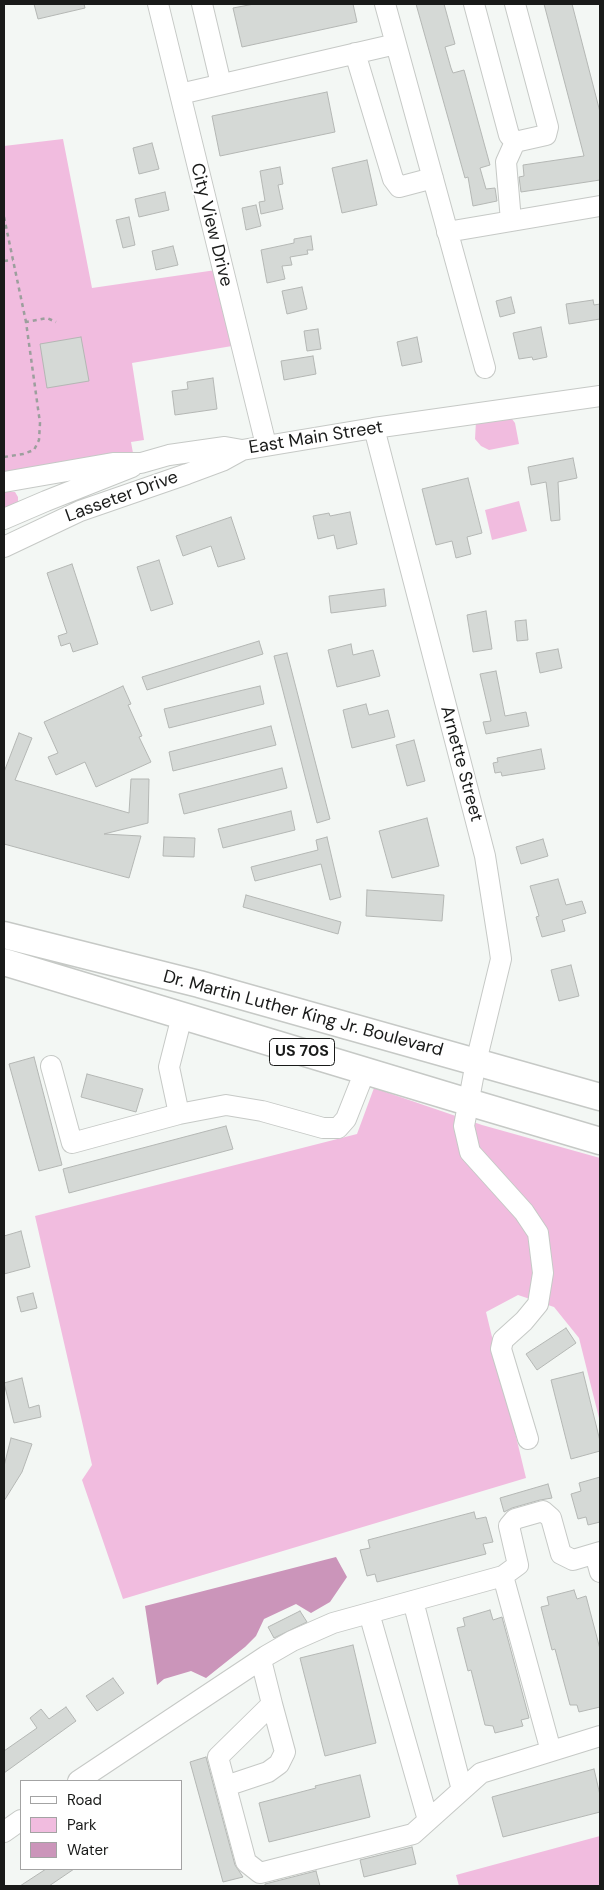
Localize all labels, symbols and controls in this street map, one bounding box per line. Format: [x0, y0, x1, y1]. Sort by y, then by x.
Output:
street label: City View Drive [185, 161, 237, 289]
street label: East Main Street [247, 417, 385, 459]
street label: Lasseter Drive [63, 467, 181, 527]
street label: Arnette Street [435, 704, 487, 824]
street label: Dr. Martin Luther King Jr. Boulevard [161, 966, 445, 1062]
road number: US 70S [270, 1038, 334, 1066]
legend [20, 1780, 182, 1870]
text: Road [67, 1790, 102, 1810]
text: Park [67, 1815, 97, 1835]
text: Water [67, 1840, 108, 1860]

